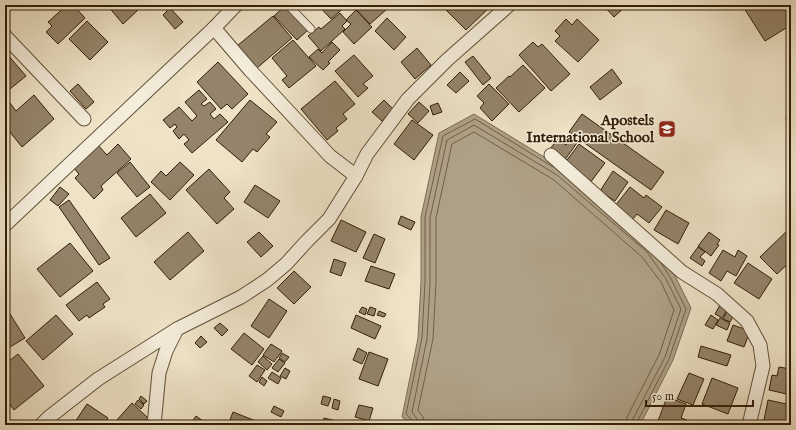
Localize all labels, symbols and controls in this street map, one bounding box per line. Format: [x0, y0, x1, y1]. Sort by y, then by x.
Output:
place label: Apostels International School [526, 111, 655, 147]
school or university icon: Apostels International School [657, 119, 677, 139]
scale bar [646, 382, 753, 408]
text: 50 m [652, 389, 674, 404]

